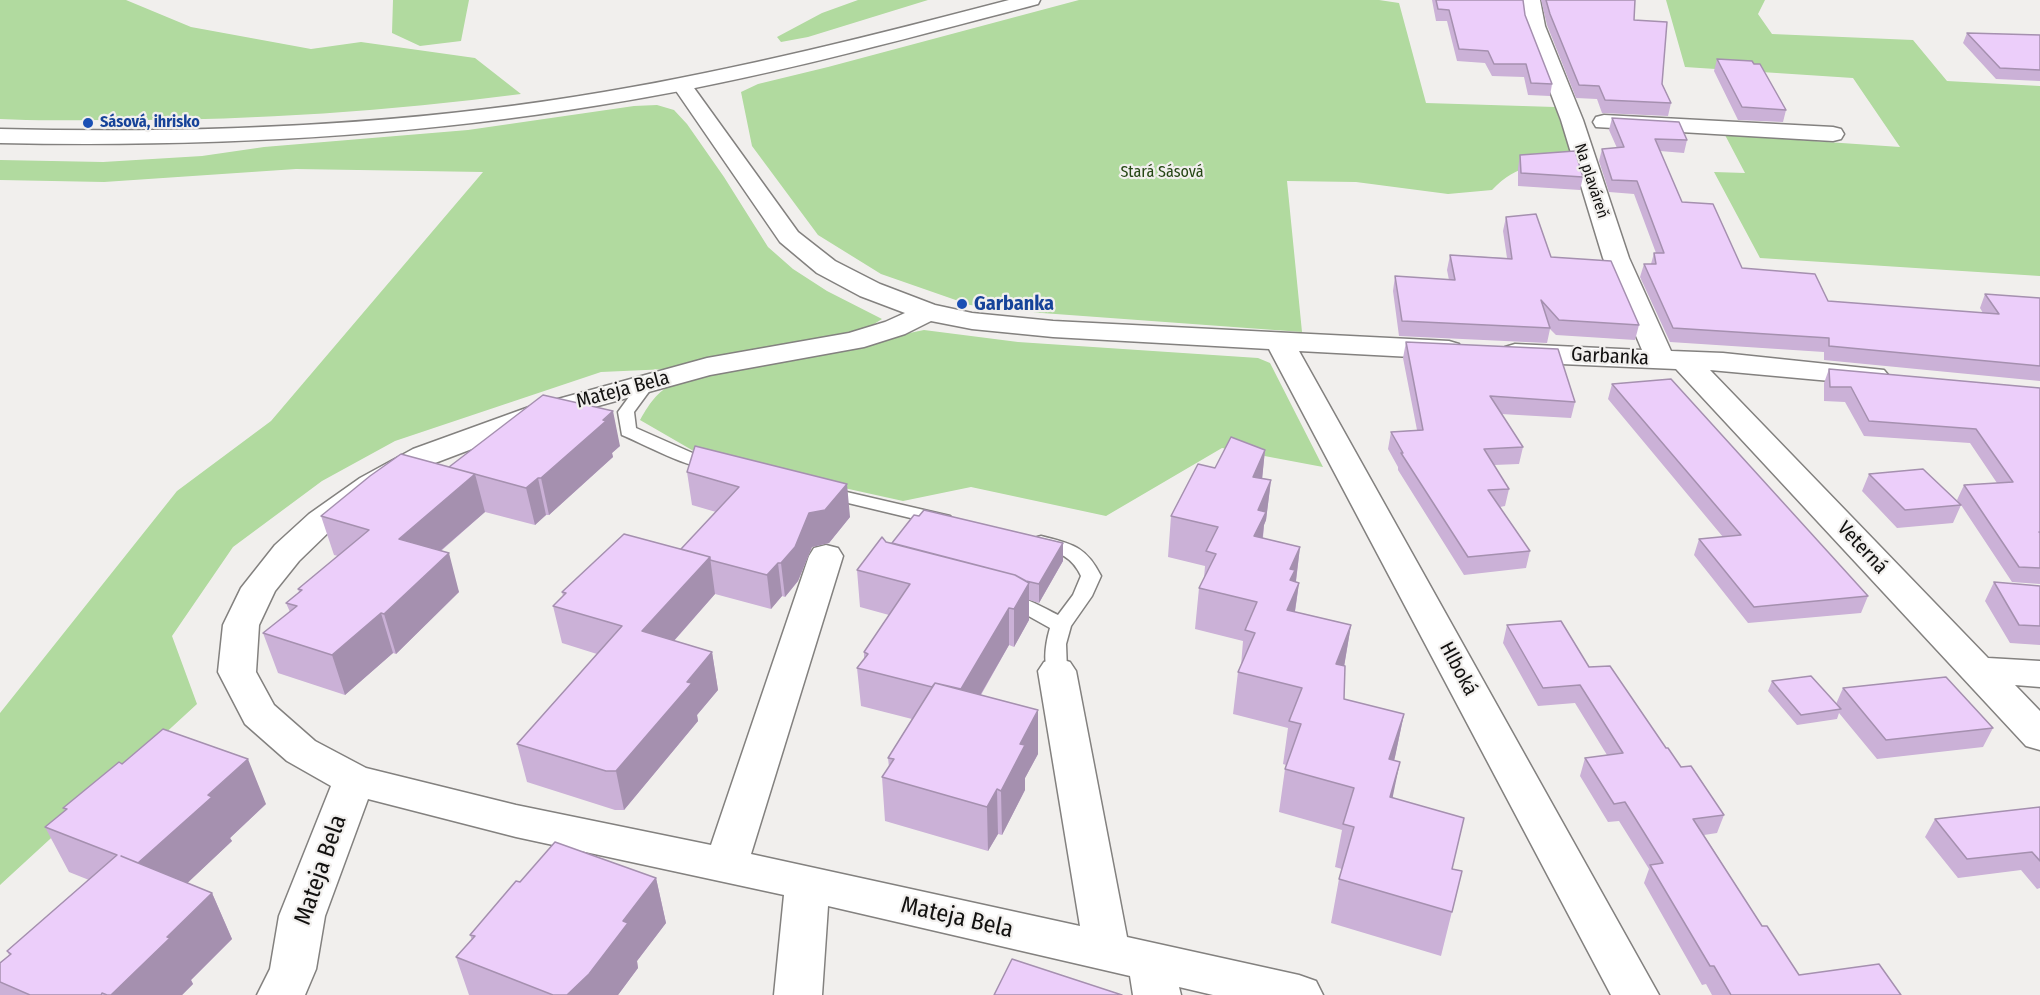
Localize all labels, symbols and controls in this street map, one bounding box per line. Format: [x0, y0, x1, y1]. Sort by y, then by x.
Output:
place label: Sásová, ihrisko [100, 113, 200, 133]
marker: Sásová, ihrisko [81, 116, 95, 130]
street label: Na plaváreň [1570, 141, 1612, 221]
park label: Stará Sásová [1120, 163, 1204, 183]
place label: Garbanka [974, 292, 1054, 316]
marker: Garbanka [955, 297, 969, 311]
street label: Garbanka [1570, 343, 1650, 371]
street label: Mateja Bela [574, 366, 672, 414]
street label: Veterná [1832, 517, 1892, 579]
street label: Hlboká [1434, 638, 1482, 700]
street label: Mateja Bela [289, 811, 353, 929]
street label: Mateja Bela [898, 891, 1016, 945]

